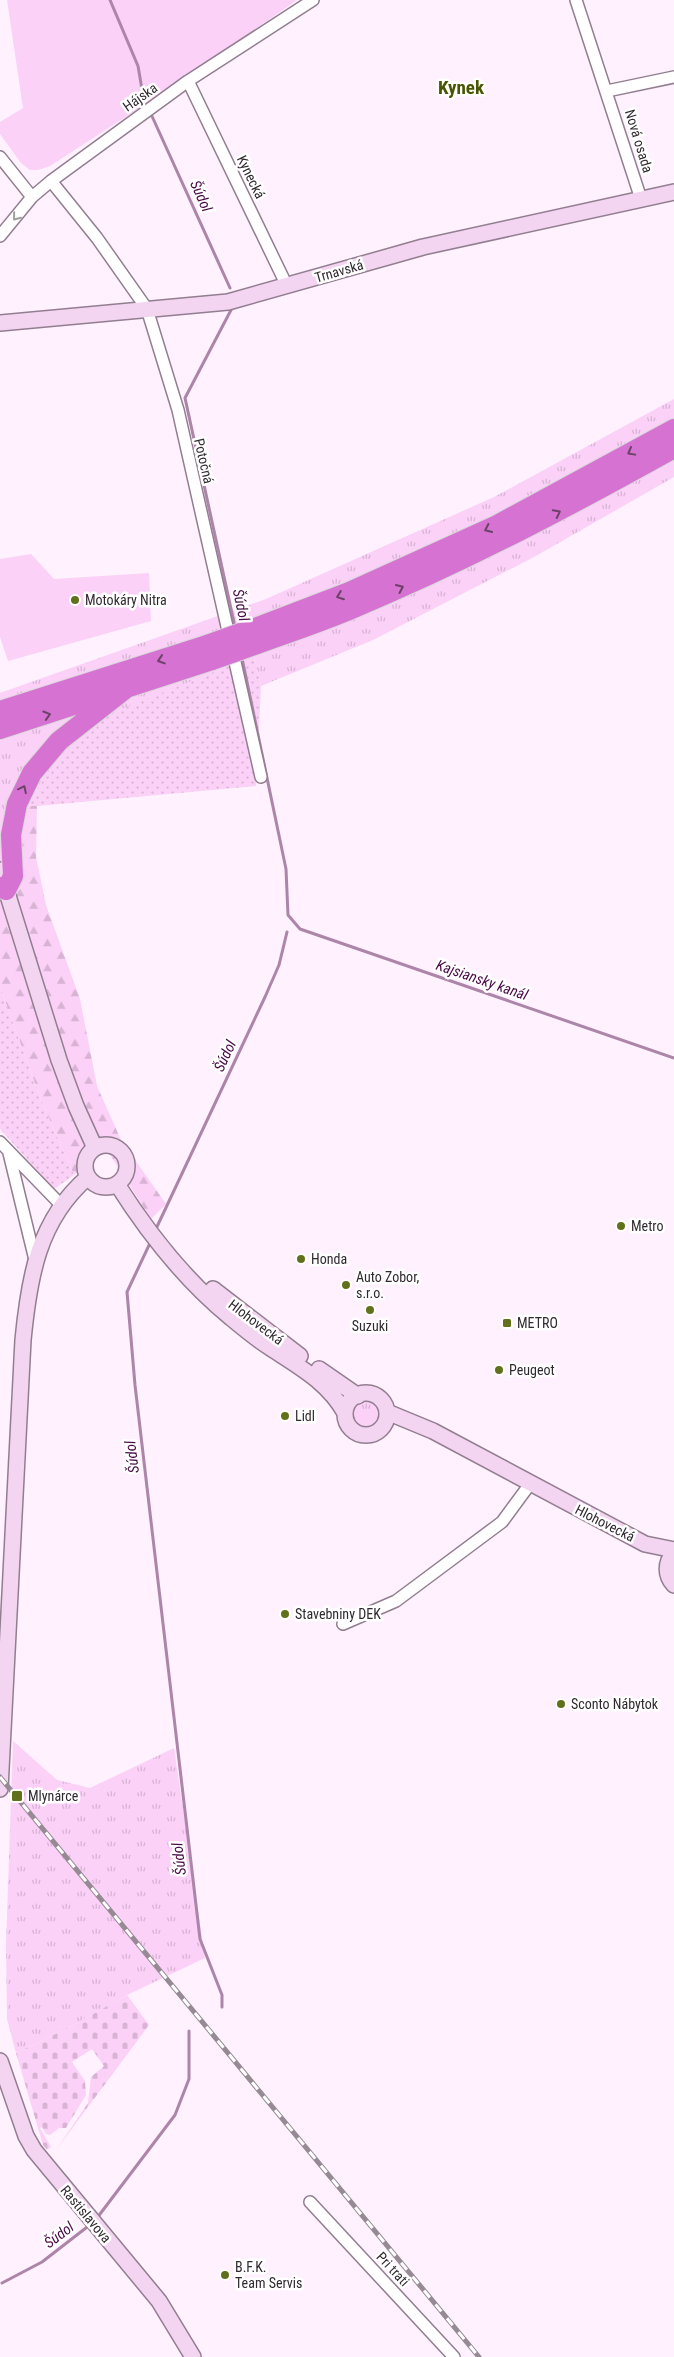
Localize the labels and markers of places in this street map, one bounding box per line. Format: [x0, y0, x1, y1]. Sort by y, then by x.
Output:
place label: Motokáry Nitra [85, 592, 167, 608]
marker: Motokáry Nitra [69, 594, 81, 606]
place label: Metro [631, 1218, 663, 1234]
marker: Metro [615, 1220, 627, 1232]
place label: Honda [311, 1251, 347, 1267]
marker: Honda [295, 1253, 307, 1265]
place label: Auto Zobor, s.r.o. [356, 1269, 420, 1301]
marker: Auto Zobor, s.r.o. [340, 1279, 352, 1291]
marker: Suzuki [364, 1304, 376, 1316]
place label: METRO [517, 1315, 558, 1331]
marker: METRO [501, 1317, 513, 1329]
place label: Suzuki [352, 1318, 388, 1334]
place label: Peugeot [509, 1362, 555, 1378]
marker: Peugeot [493, 1364, 505, 1376]
place label: Lidl [295, 1408, 315, 1424]
marker: Lidl [279, 1410, 291, 1422]
place label: Stavebniny DEK [295, 1606, 381, 1622]
marker: Stavebniny DEK [279, 1608, 291, 1620]
place label: Sconto Nábytok [571, 1696, 659, 1712]
marker: Sconto Nábytok [555, 1698, 567, 1710]
place label: Mlynárce [28, 1788, 79, 1804]
marker: Mlynárce [10, 1789, 24, 1803]
place label: B.F.K. Team Servis [235, 2259, 302, 2291]
marker: B.F.K. Team Servis [219, 2269, 231, 2281]

